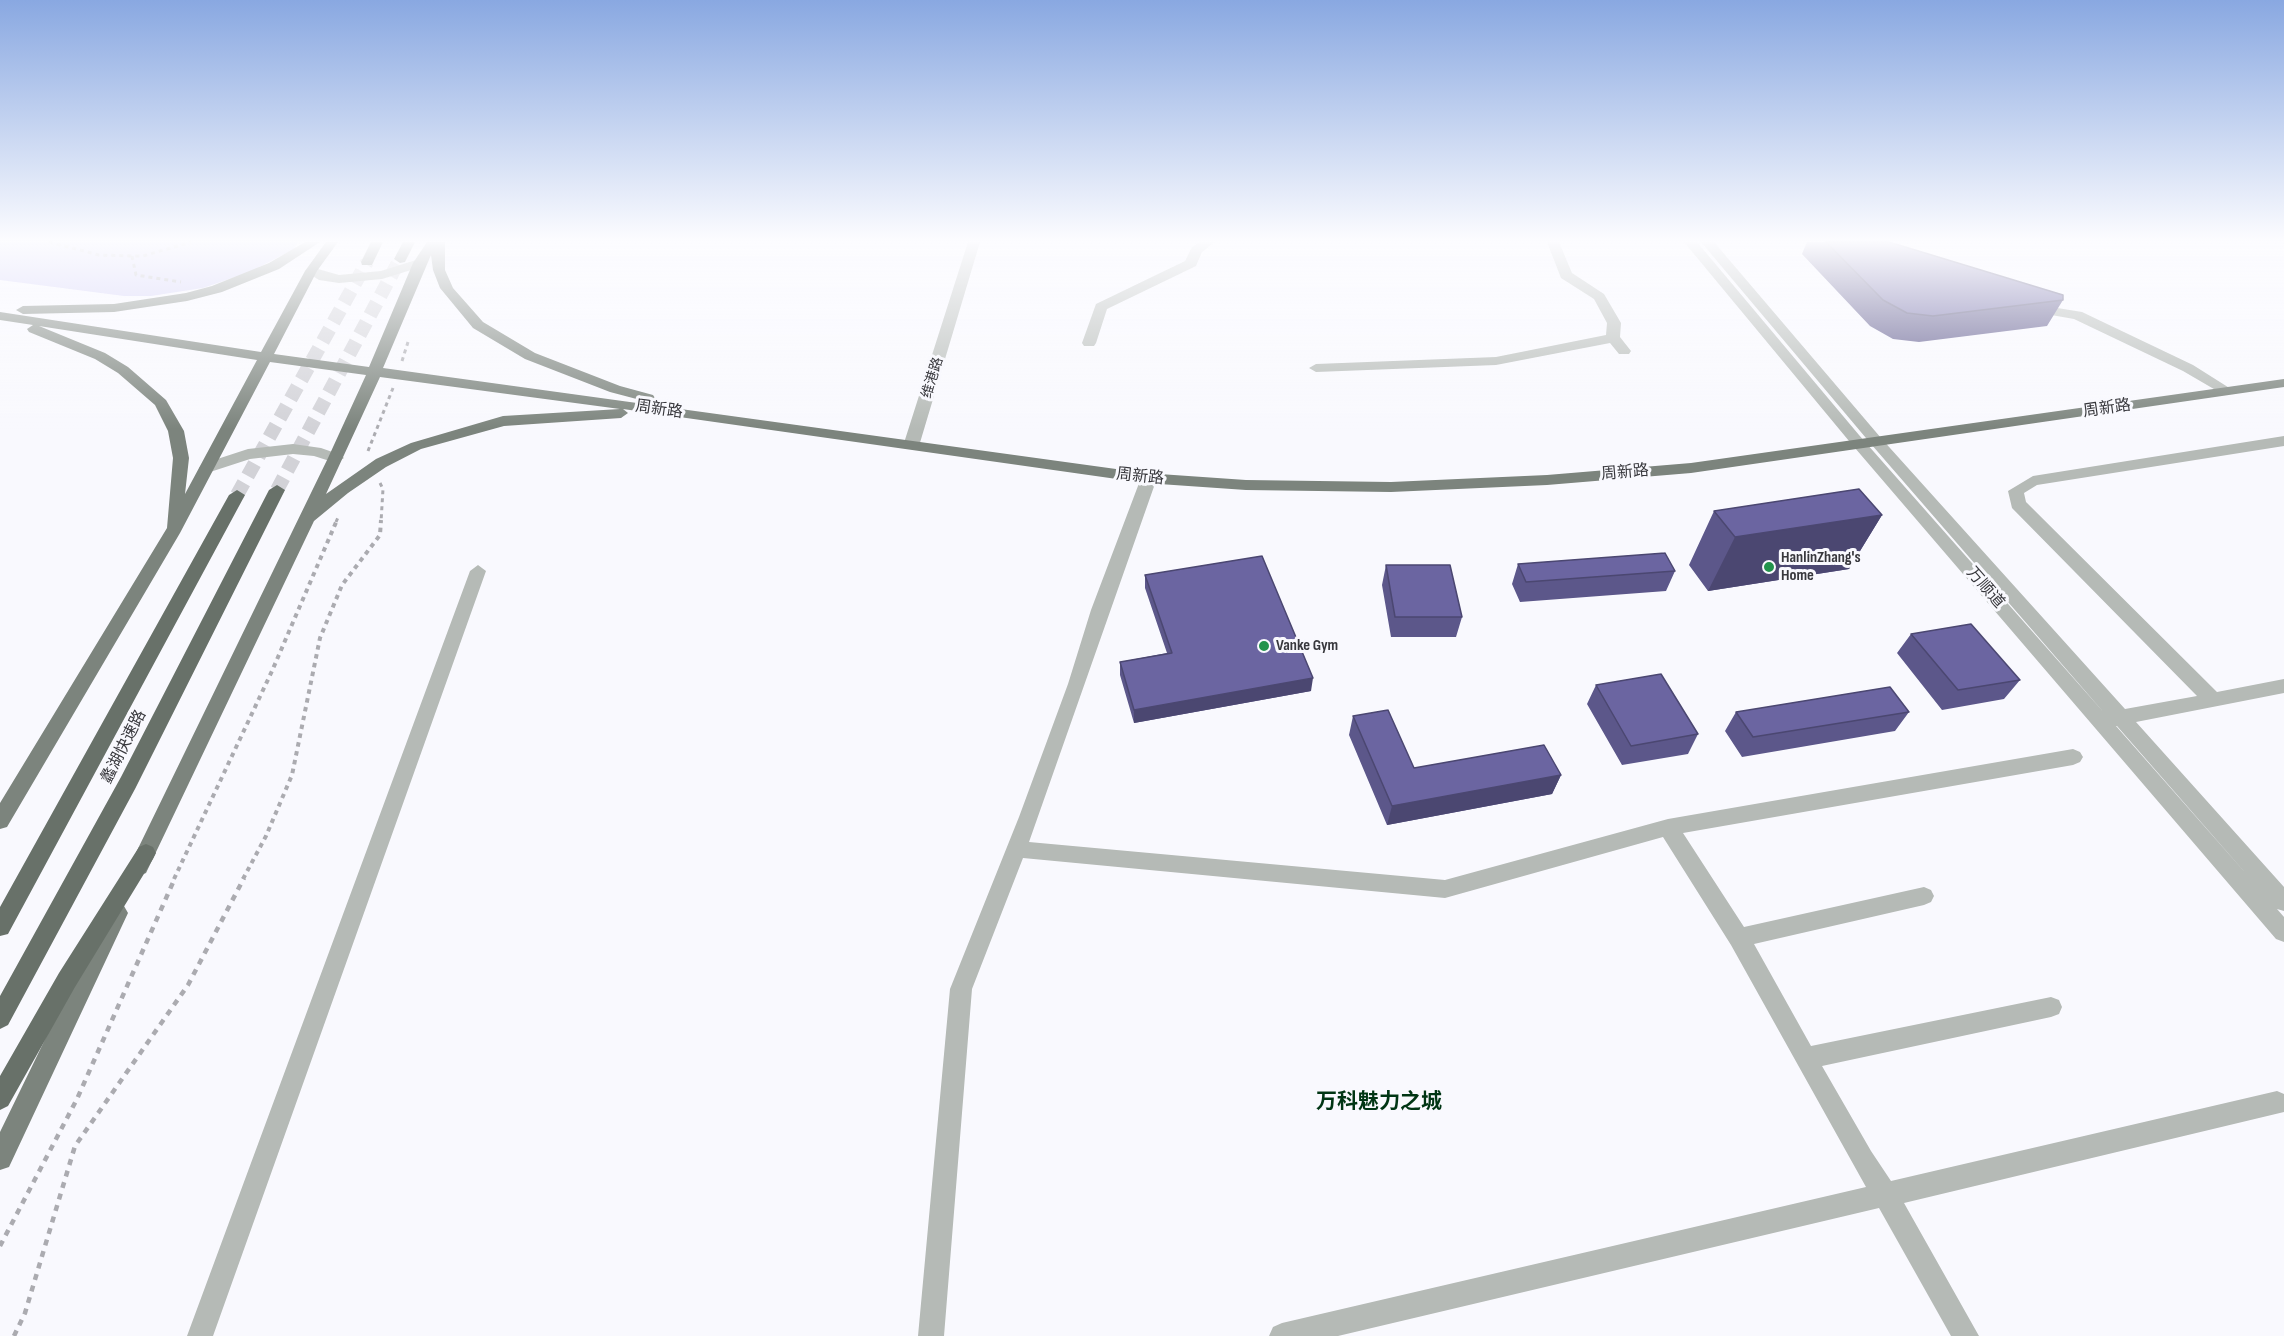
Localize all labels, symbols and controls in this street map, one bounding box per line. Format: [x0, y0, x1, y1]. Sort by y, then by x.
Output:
street label: 维港路 [919, 355, 947, 401]
street label: 周新路 [2082, 396, 2132, 422]
street label: 周新路 [634, 397, 684, 423]
street label: 周新路 [1600, 461, 1650, 485]
street label: 周新路 [1115, 465, 1165, 489]
place label: HanlinZhang's Home [1781, 548, 1861, 586]
marker: HanlinZhang's Home [1762, 560, 1776, 574]
street label: 万顺道 [1962, 564, 2008, 612]
place label: Vanke Gym [1276, 636, 1338, 656]
marker: Vanke Gym [1257, 639, 1271, 653]
street label: 蠡湖快速路 [97, 707, 151, 787]
district label: 万科魅力之城 [1316, 1090, 1442, 1116]

